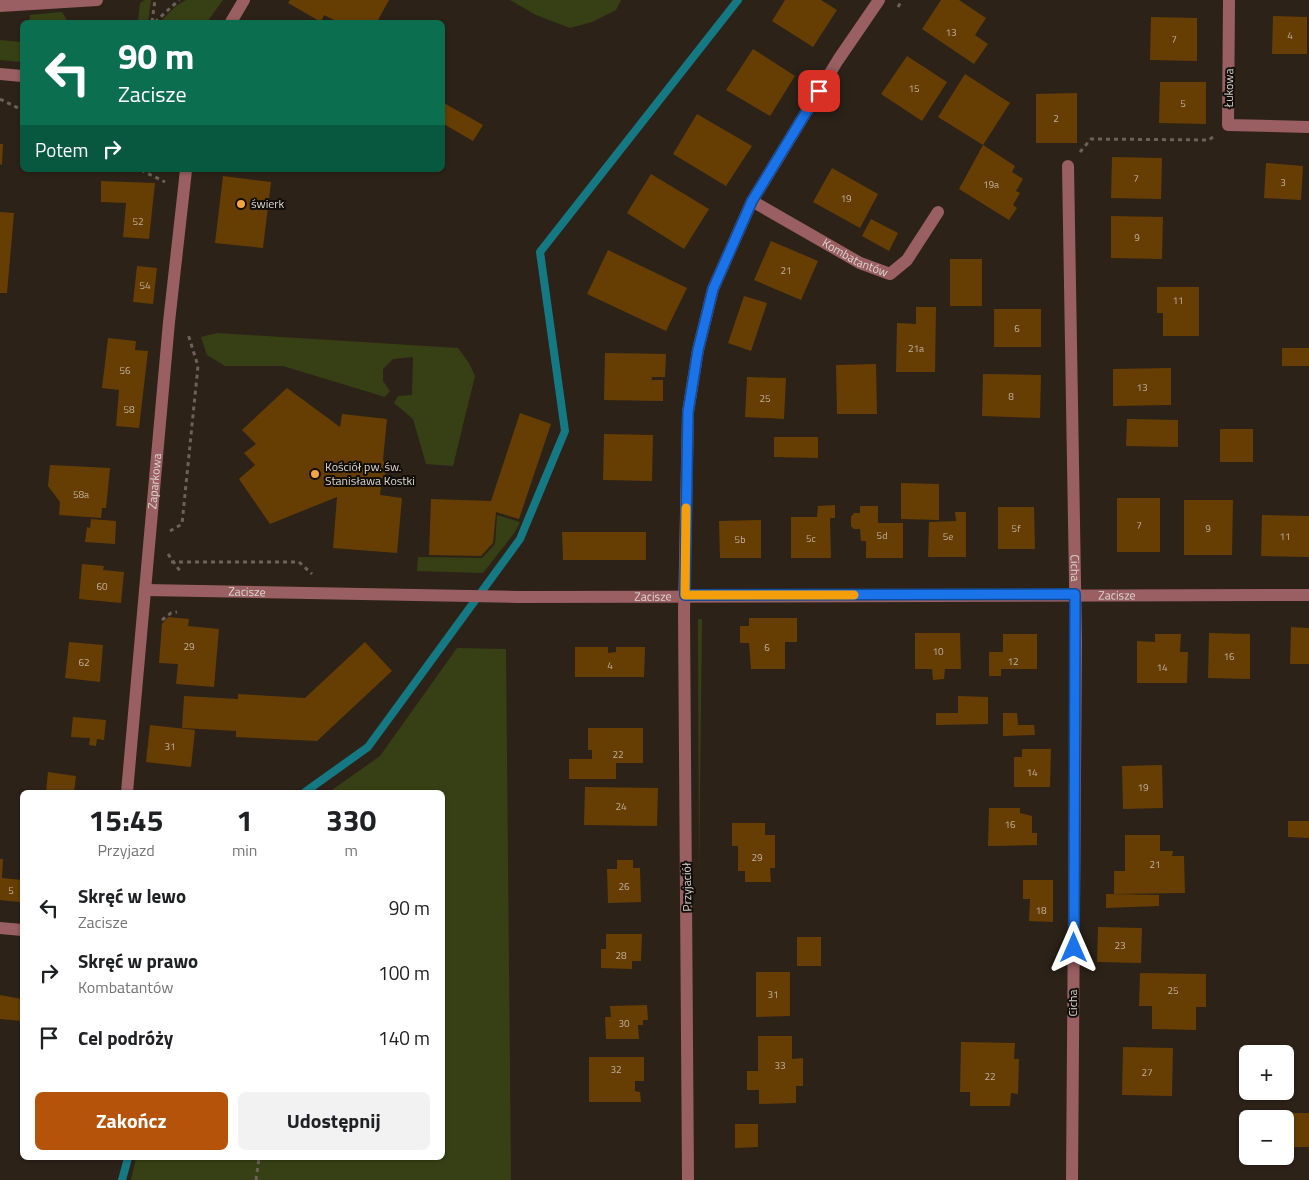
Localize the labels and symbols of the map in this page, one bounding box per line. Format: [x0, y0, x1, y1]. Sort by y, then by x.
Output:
house number: 13 [945, 25, 957, 40]
house number: 4 [1287, 28, 1293, 43]
house number: 7 [1171, 32, 1177, 47]
street label: Łukowa [1219, 68, 1238, 109]
pin [798, 70, 840, 112]
house number: 15 [908, 81, 920, 96]
house number: 5 [1180, 96, 1186, 111]
house number: 2 [1053, 111, 1059, 126]
house number: 7 [1133, 171, 1139, 186]
house number: 3 [1280, 175, 1286, 190]
house number: 19a [983, 177, 999, 192]
house number: 19 [840, 191, 852, 206]
place label: świerk [251, 194, 285, 213]
marker: świerk [235, 198, 247, 210]
house number: 52 [132, 214, 144, 229]
house number: 9 [1134, 230, 1140, 245]
street label: Kombatantów [819, 233, 891, 282]
house number: 21 [780, 263, 792, 278]
house number: 54 [139, 278, 151, 293]
house number: 11 [1172, 293, 1184, 308]
house number: 6 [1014, 321, 1020, 336]
house number: 21a [908, 341, 924, 356]
house number: 56 [119, 363, 131, 378]
house number: 13 [1136, 380, 1148, 395]
house number: 8 [1008, 389, 1014, 404]
house number: 25 [759, 391, 771, 406]
house number: 58 [123, 402, 135, 417]
street label: Zaparkowa [142, 452, 166, 510]
place label: Kościół pw. św. Stanisława Kostki [325, 457, 415, 490]
marker: Kościół pw. św. Stanisława Kostki [309, 468, 321, 480]
house number: 58a [73, 487, 89, 502]
house number: 7 [1136, 518, 1142, 533]
house number: 5f [1012, 521, 1021, 536]
house number: 9 [1205, 521, 1211, 536]
house number: 5d [877, 528, 887, 543]
house number: 5e [943, 529, 953, 544]
house number: 11 [1279, 529, 1291, 544]
house number: 5c [806, 531, 816, 546]
house number: 5b [735, 532, 745, 547]
street label: Cicha [1066, 554, 1085, 582]
house number: 60 [96, 579, 108, 594]
street label: Zacisze [228, 582, 266, 601]
street label: Zacisze [1098, 585, 1136, 605]
street label: Zacisze [634, 587, 672, 606]
house number: 29 [183, 639, 195, 654]
house number: 6 [764, 640, 770, 655]
house number: 10 [932, 644, 944, 659]
house number: 16 [1223, 649, 1235, 664]
house number: 12 [1007, 654, 1019, 669]
house number: 62 [78, 655, 90, 670]
house number: 4 [607, 658, 613, 673]
house number: 14 [1156, 660, 1168, 675]
house number: 31 [164, 739, 176, 754]
house number: 22 [612, 747, 624, 762]
house number: 14 [1026, 765, 1038, 780]
house number: 19 [1137, 780, 1149, 795]
house number: 24 [615, 799, 627, 814]
house number: 16 [1004, 817, 1016, 832]
house number: 29 [751, 850, 763, 865]
house number: 21 [1149, 857, 1161, 872]
street label: Przyjaciół [677, 862, 696, 912]
house number: 26 [618, 879, 630, 894]
house number: 5 [8, 883, 14, 898]
house number: 18 [1035, 903, 1047, 918]
position arrow [1047, 921, 1099, 973]
house number: 23 [1114, 938, 1126, 953]
house number: 28 [615, 948, 627, 963]
house number: 25 [1167, 983, 1179, 998]
house number: 31 [767, 987, 779, 1002]
street label: Cicha [1063, 990, 1082, 1016]
house number: 30 [618, 1016, 630, 1031]
house number: 33 [774, 1058, 786, 1073]
house number: 32 [610, 1062, 622, 1077]
house number: 27 [1141, 1065, 1153, 1080]
house number: 22 [984, 1069, 996, 1084]

